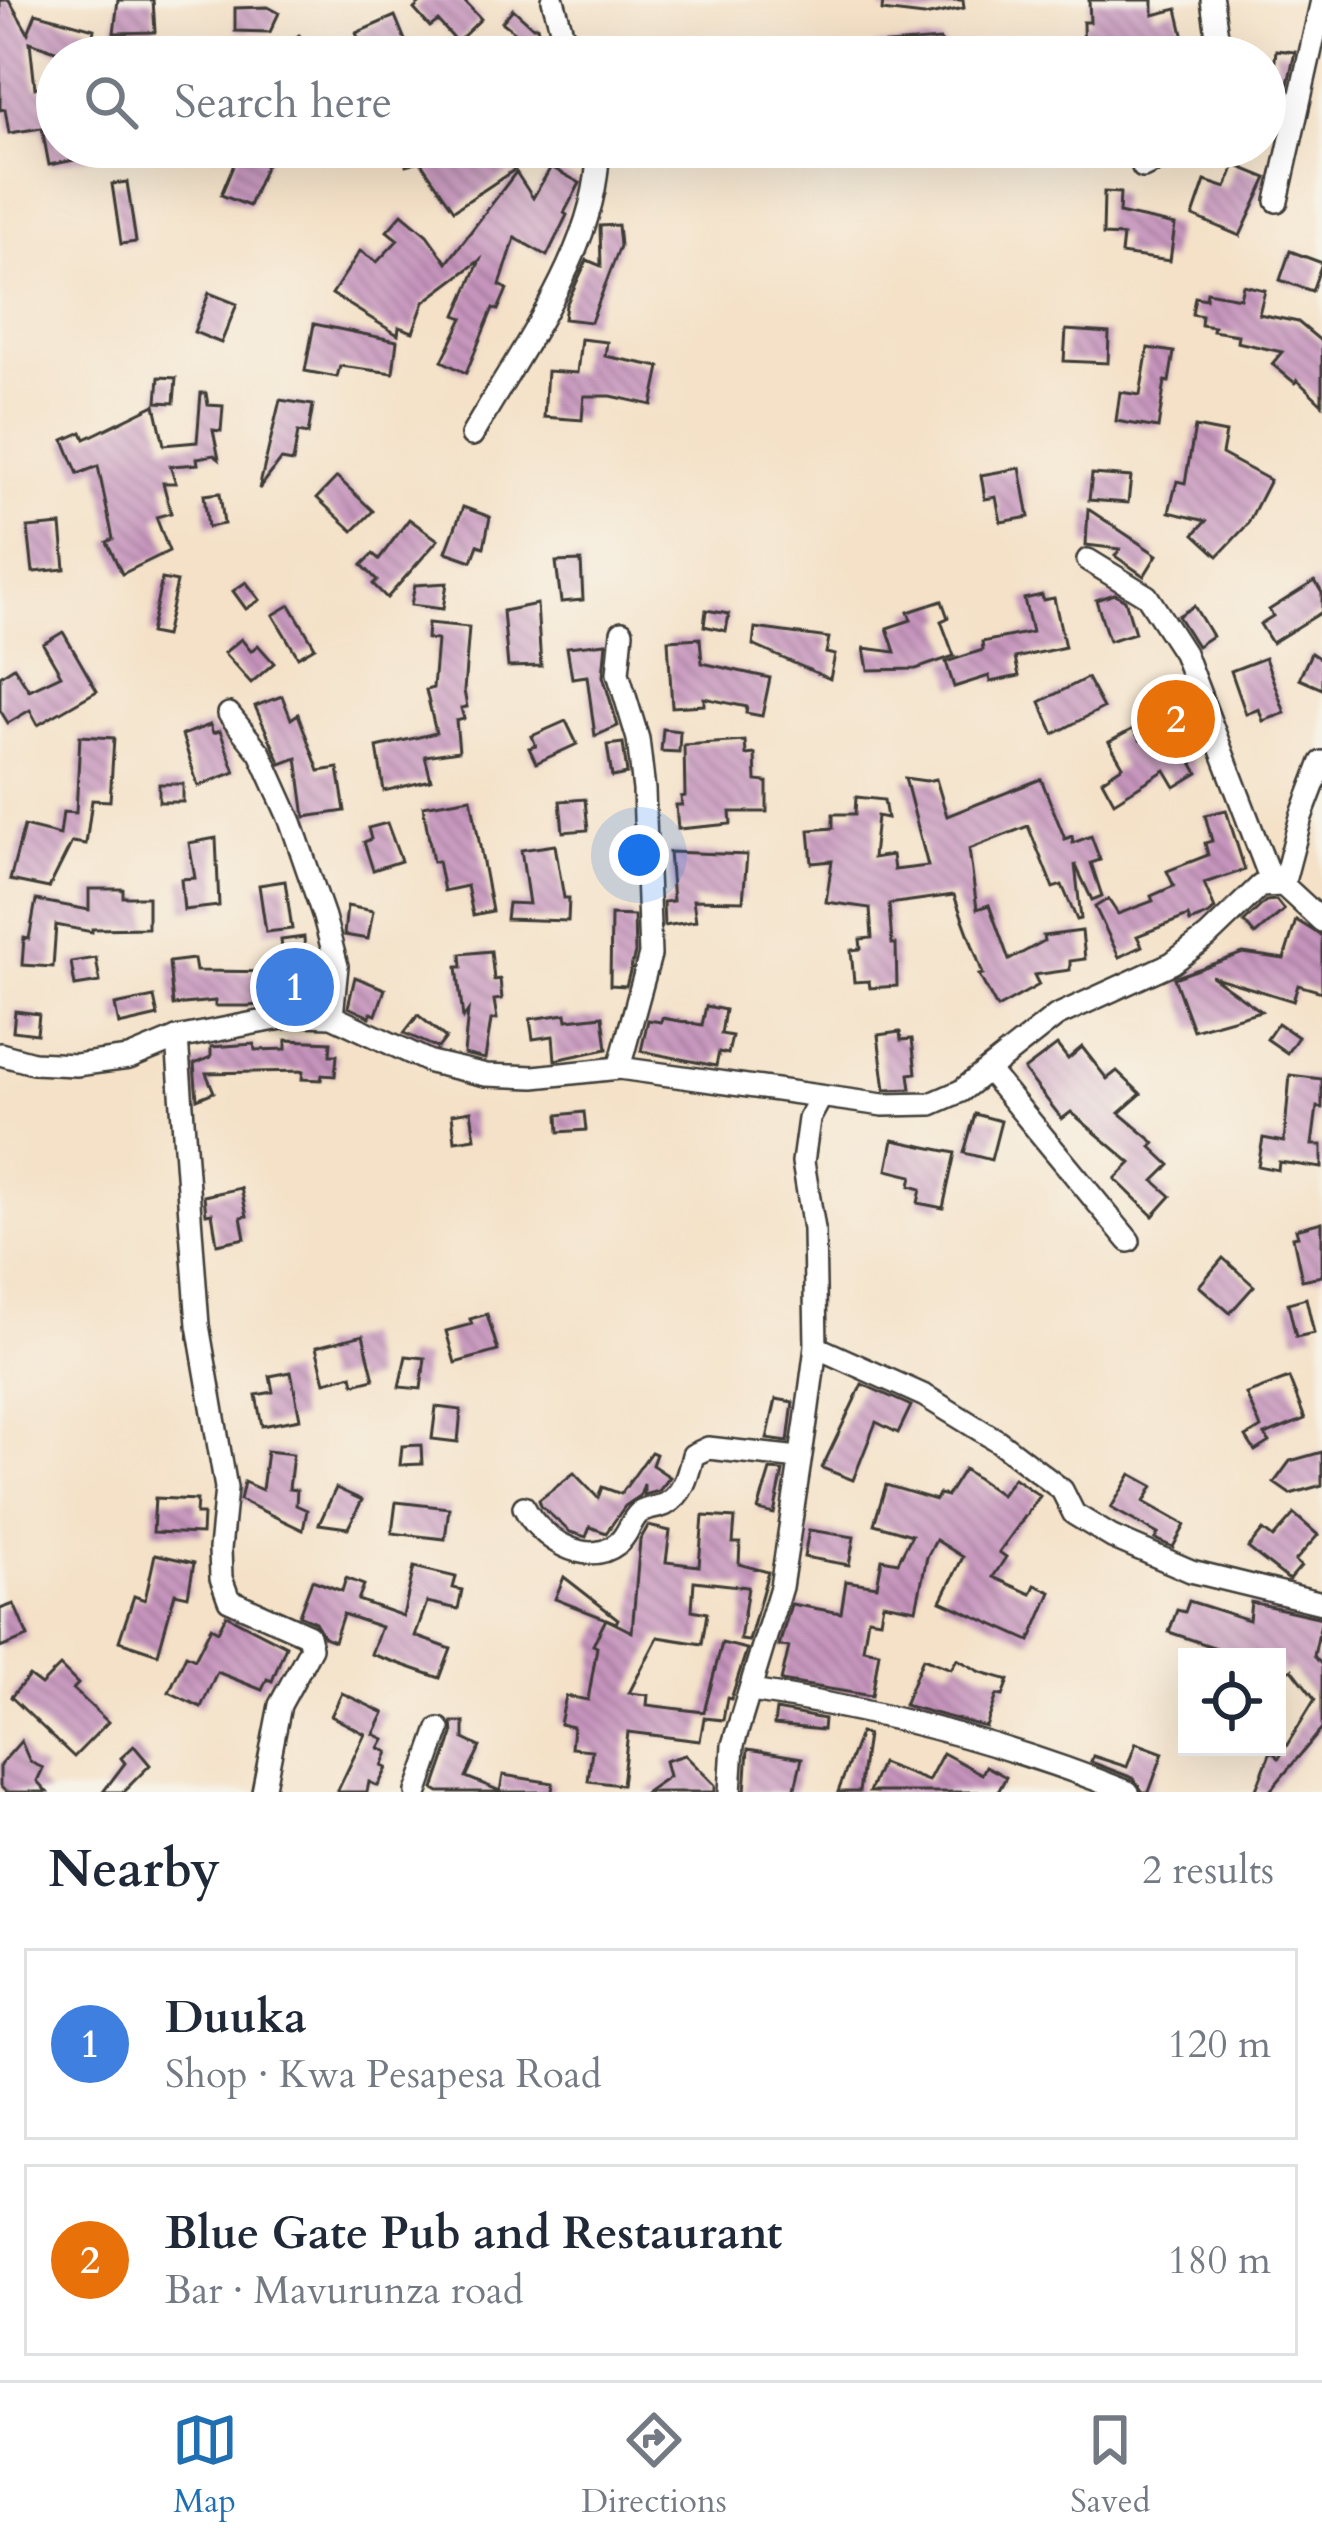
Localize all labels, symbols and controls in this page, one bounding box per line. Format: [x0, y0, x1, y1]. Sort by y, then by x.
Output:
search box [36, 36, 1286, 168]
icon: search [78, 69, 144, 135]
text: Search here [174, 72, 392, 133]
pin: 2 [1137, 674, 1215, 764]
your location [609, 825, 669, 885]
pin: 1 [256, 942, 334, 1032]
map controls [1178, 1648, 1286, 1756]
button: locate [1178, 1648, 1286, 1756]
text: Nearby [48, 1835, 220, 1905]
text: 2 results [1142, 1844, 1274, 1897]
text: Duuka [165, 1987, 307, 2048]
text: 1 [80, 2018, 100, 2071]
text: 120 m [1168, 2018, 1271, 2071]
text: Shop · Kwa Pesapesa Road [165, 2048, 601, 2101]
text: Blue Gate Pub and Restaurant [165, 2203, 782, 2264]
text: 2 [80, 2234, 100, 2287]
text: 180 m [1168, 2234, 1271, 2287]
text: Bar · Mavurunza road [165, 2264, 524, 2317]
tab: Map [172, 2407, 238, 2524]
tab: Directions [581, 2407, 727, 2524]
tab: Saved [1070, 2407, 1150, 2524]

